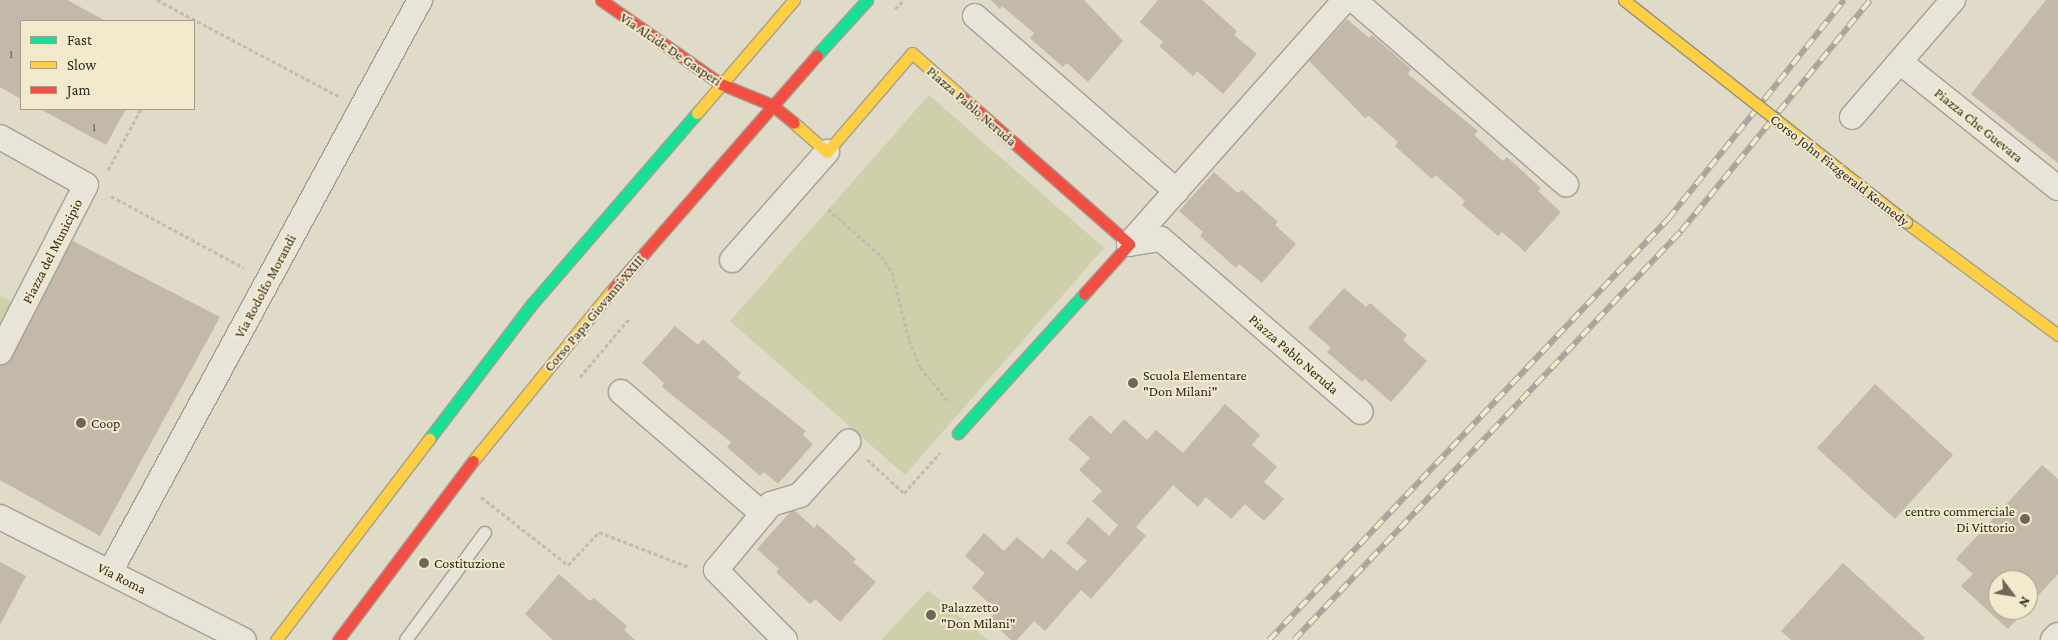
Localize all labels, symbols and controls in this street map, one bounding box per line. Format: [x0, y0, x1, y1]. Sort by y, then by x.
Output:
street label: Via Alcide De Gasperi [617, 9, 725, 89]
legend [20, 20, 195, 110]
text: Fast [67, 32, 92, 48]
house number: 1 [9, 47, 13, 61]
text: Slow [67, 57, 96, 73]
street label: Piazza Pablo Neruda [924, 62, 1020, 150]
text: Jam [67, 82, 90, 98]
street label: Piazza Che Guevara [1931, 84, 2027, 166]
street label: Corso John Fitzgerald Kennedy [1767, 111, 1913, 229]
house number: 1 [92, 120, 96, 134]
street label: Piazza del Municipio [18, 196, 86, 306]
street label: Via Rodolfo Morandi [231, 231, 299, 341]
street label: Corso Papa Giovanni XXIII [540, 251, 648, 375]
street label: Piazza Pablo Neruda [1246, 310, 1342, 398]
place label: Scuola Elementare "Don Milani" [1143, 367, 1247, 400]
marker: Scuola Elementare "Don Milani" [1127, 377, 1139, 389]
place label: Coop [91, 415, 120, 431]
marker: Coop [75, 417, 87, 429]
place label: centro commerciale Di Vittorio [1905, 503, 2015, 536]
marker: centro commerciale Di Vittorio [2019, 513, 2031, 525]
place label: Costituzione [434, 555, 505, 571]
marker: Costituzione [418, 557, 430, 569]
street label: Via Roma [95, 559, 149, 597]
north arrow [1988, 570, 2038, 620]
text: N [2016, 594, 2034, 610]
place label: Palazzetto "Don Milani" [941, 599, 1015, 632]
marker: Palazzetto "Don Milani" [925, 609, 937, 621]

